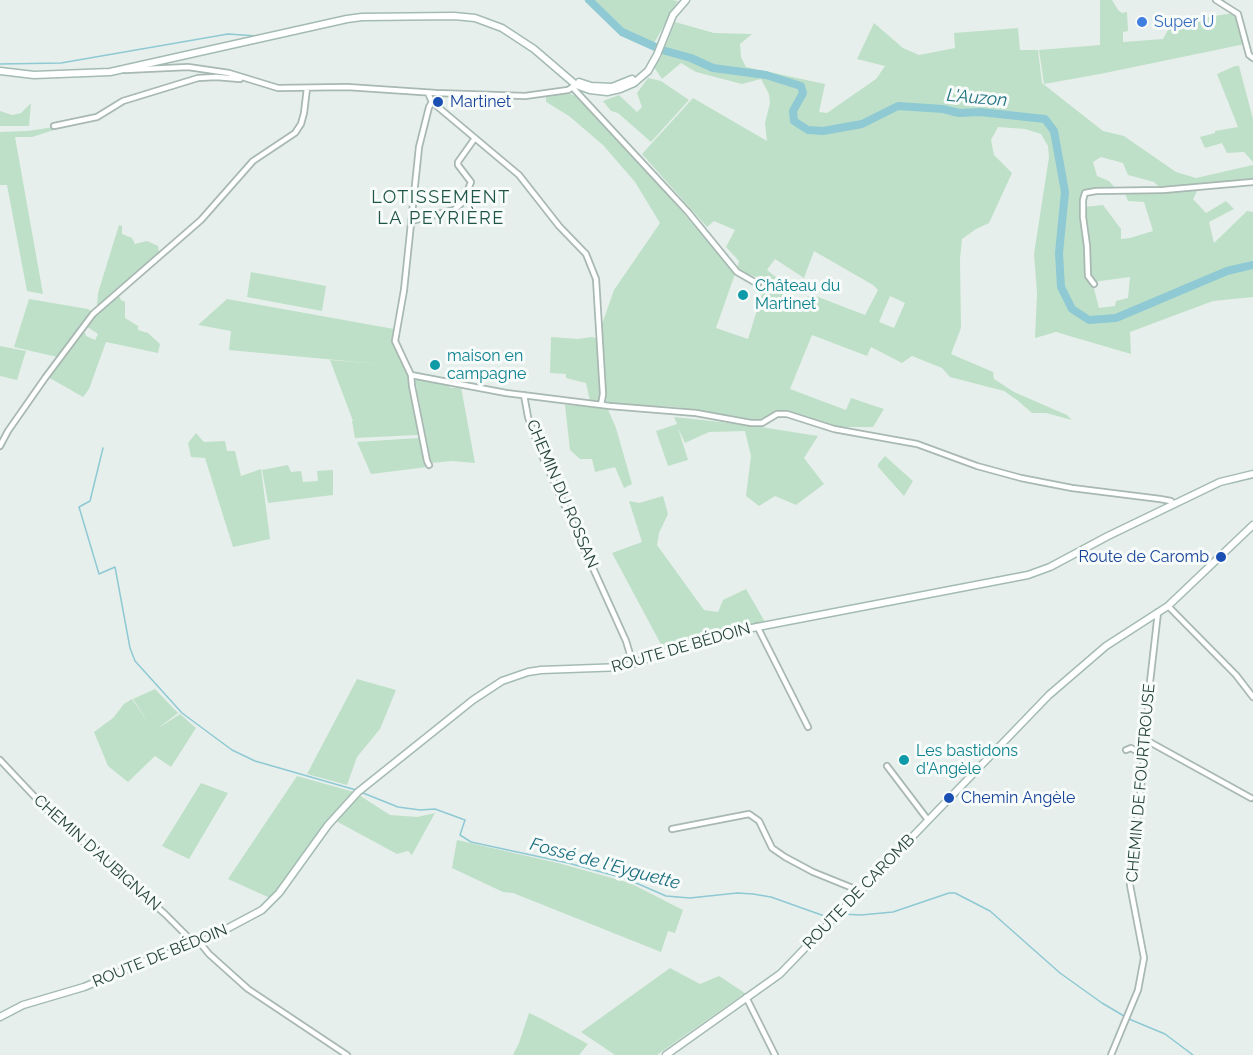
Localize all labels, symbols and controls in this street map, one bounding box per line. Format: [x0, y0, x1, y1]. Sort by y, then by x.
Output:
place label: Super U [1154, 12, 1214, 32]
marker: Super U [1135, 15, 1149, 29]
water label: L'Auzon [946, 85, 1008, 111]
place label: Martinet [450, 92, 511, 112]
marker: Martinet [431, 95, 445, 109]
district label: LOTISSEMENT LA PEYRIÈRE [371, 187, 511, 230]
place label: Château du Martinet [755, 276, 840, 314]
marker: Château du Martinet [736, 288, 750, 302]
place label: maison en campagne [447, 346, 526, 384]
marker: maison en campagne [428, 358, 442, 372]
street label: CHEMIN DU ROSSAN [522, 417, 602, 571]
place label: Route de Caromb [1079, 547, 1209, 567]
marker: Route de Caromb [1214, 550, 1228, 564]
street label: ROUTE DE BÉDOIN [609, 619, 753, 677]
street label: CHEMIN DE FOURTROUSE [1123, 683, 1159, 883]
place label: Les bastidons d'Angèle [916, 741, 1018, 779]
marker: Les bastidons d'Angèle [897, 753, 911, 767]
place label: Chemin Angèle [961, 788, 1075, 808]
street label: CHEMIN D'AUBIGNAN [29, 791, 165, 915]
marker: Chemin Angèle [942, 791, 956, 805]
street label: ROUTE DE CAROMB [799, 831, 919, 953]
water label: Fossé de l'Eyguette [528, 834, 682, 894]
street label: ROUTE DE BÉDOIN [90, 920, 230, 992]

